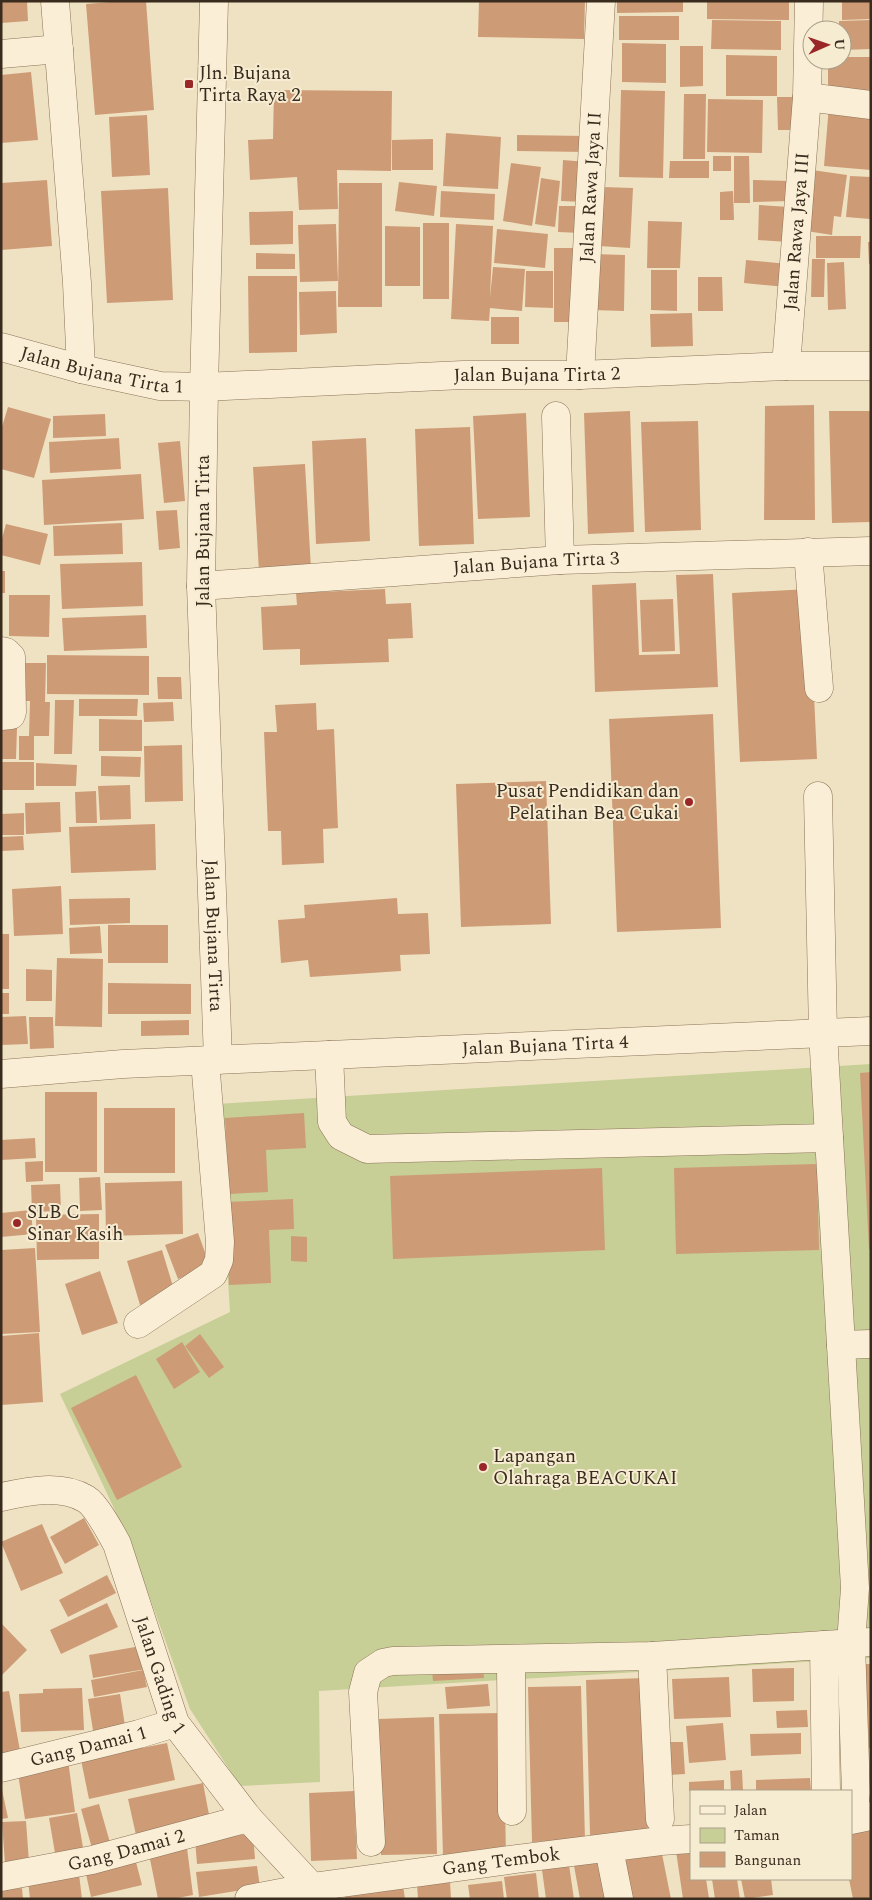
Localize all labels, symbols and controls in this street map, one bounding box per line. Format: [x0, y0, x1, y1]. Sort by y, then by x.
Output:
north arrow [802, 20, 852, 70]
text: U [829, 38, 850, 51]
place label: Jln. Bujana Tirta Raya 2 [199, 59, 301, 110]
marker: Jln. Bujana Tirta Raya 2 [183, 78, 195, 90]
street label: Jalan Rawa Jaya II [572, 111, 609, 264]
street label: Jalan Rawa Jaya III [776, 151, 817, 312]
street label: Jalan Bujana Tirta 1 [17, 338, 184, 401]
street label: Jalan Bujana Tirta 2 [453, 359, 621, 390]
street label: Jalan Bujana Tirta [189, 454, 218, 607]
street label: Jalan Bujana Tirta 3 [452, 544, 620, 582]
place label: Pusat Pendidikan dan Pelatihan Bea Cukai [496, 777, 679, 828]
marker: Pusat Pendidikan dan Pelatihan Bea Cukai [683, 796, 695, 808]
street label: Jalan Bujana Tirta [196, 859, 231, 1013]
street label: Jalan Bujana Tirta 4 [461, 1027, 630, 1064]
place label: SLB C Sinar Kasih [27, 1198, 123, 1249]
marker: SLB C Sinar Kasih [11, 1217, 23, 1229]
place label: Lapangan Olahraga BEACUKAI [493, 1442, 677, 1493]
marker: Lapangan Olahraga BEACUKAI [477, 1461, 489, 1473]
street label: Jalan Gading 1 [127, 1612, 193, 1741]
street label: Gang Damai 1 [27, 1718, 151, 1775]
legend [690, 1790, 852, 1880]
text: Jalan [734, 1799, 767, 1822]
street label: Gang Damai 2 [65, 1821, 188, 1879]
text: Taman [734, 1824, 780, 1847]
street label: Gang Tembok [440, 1839, 562, 1883]
text: Bangunan [734, 1849, 801, 1872]

